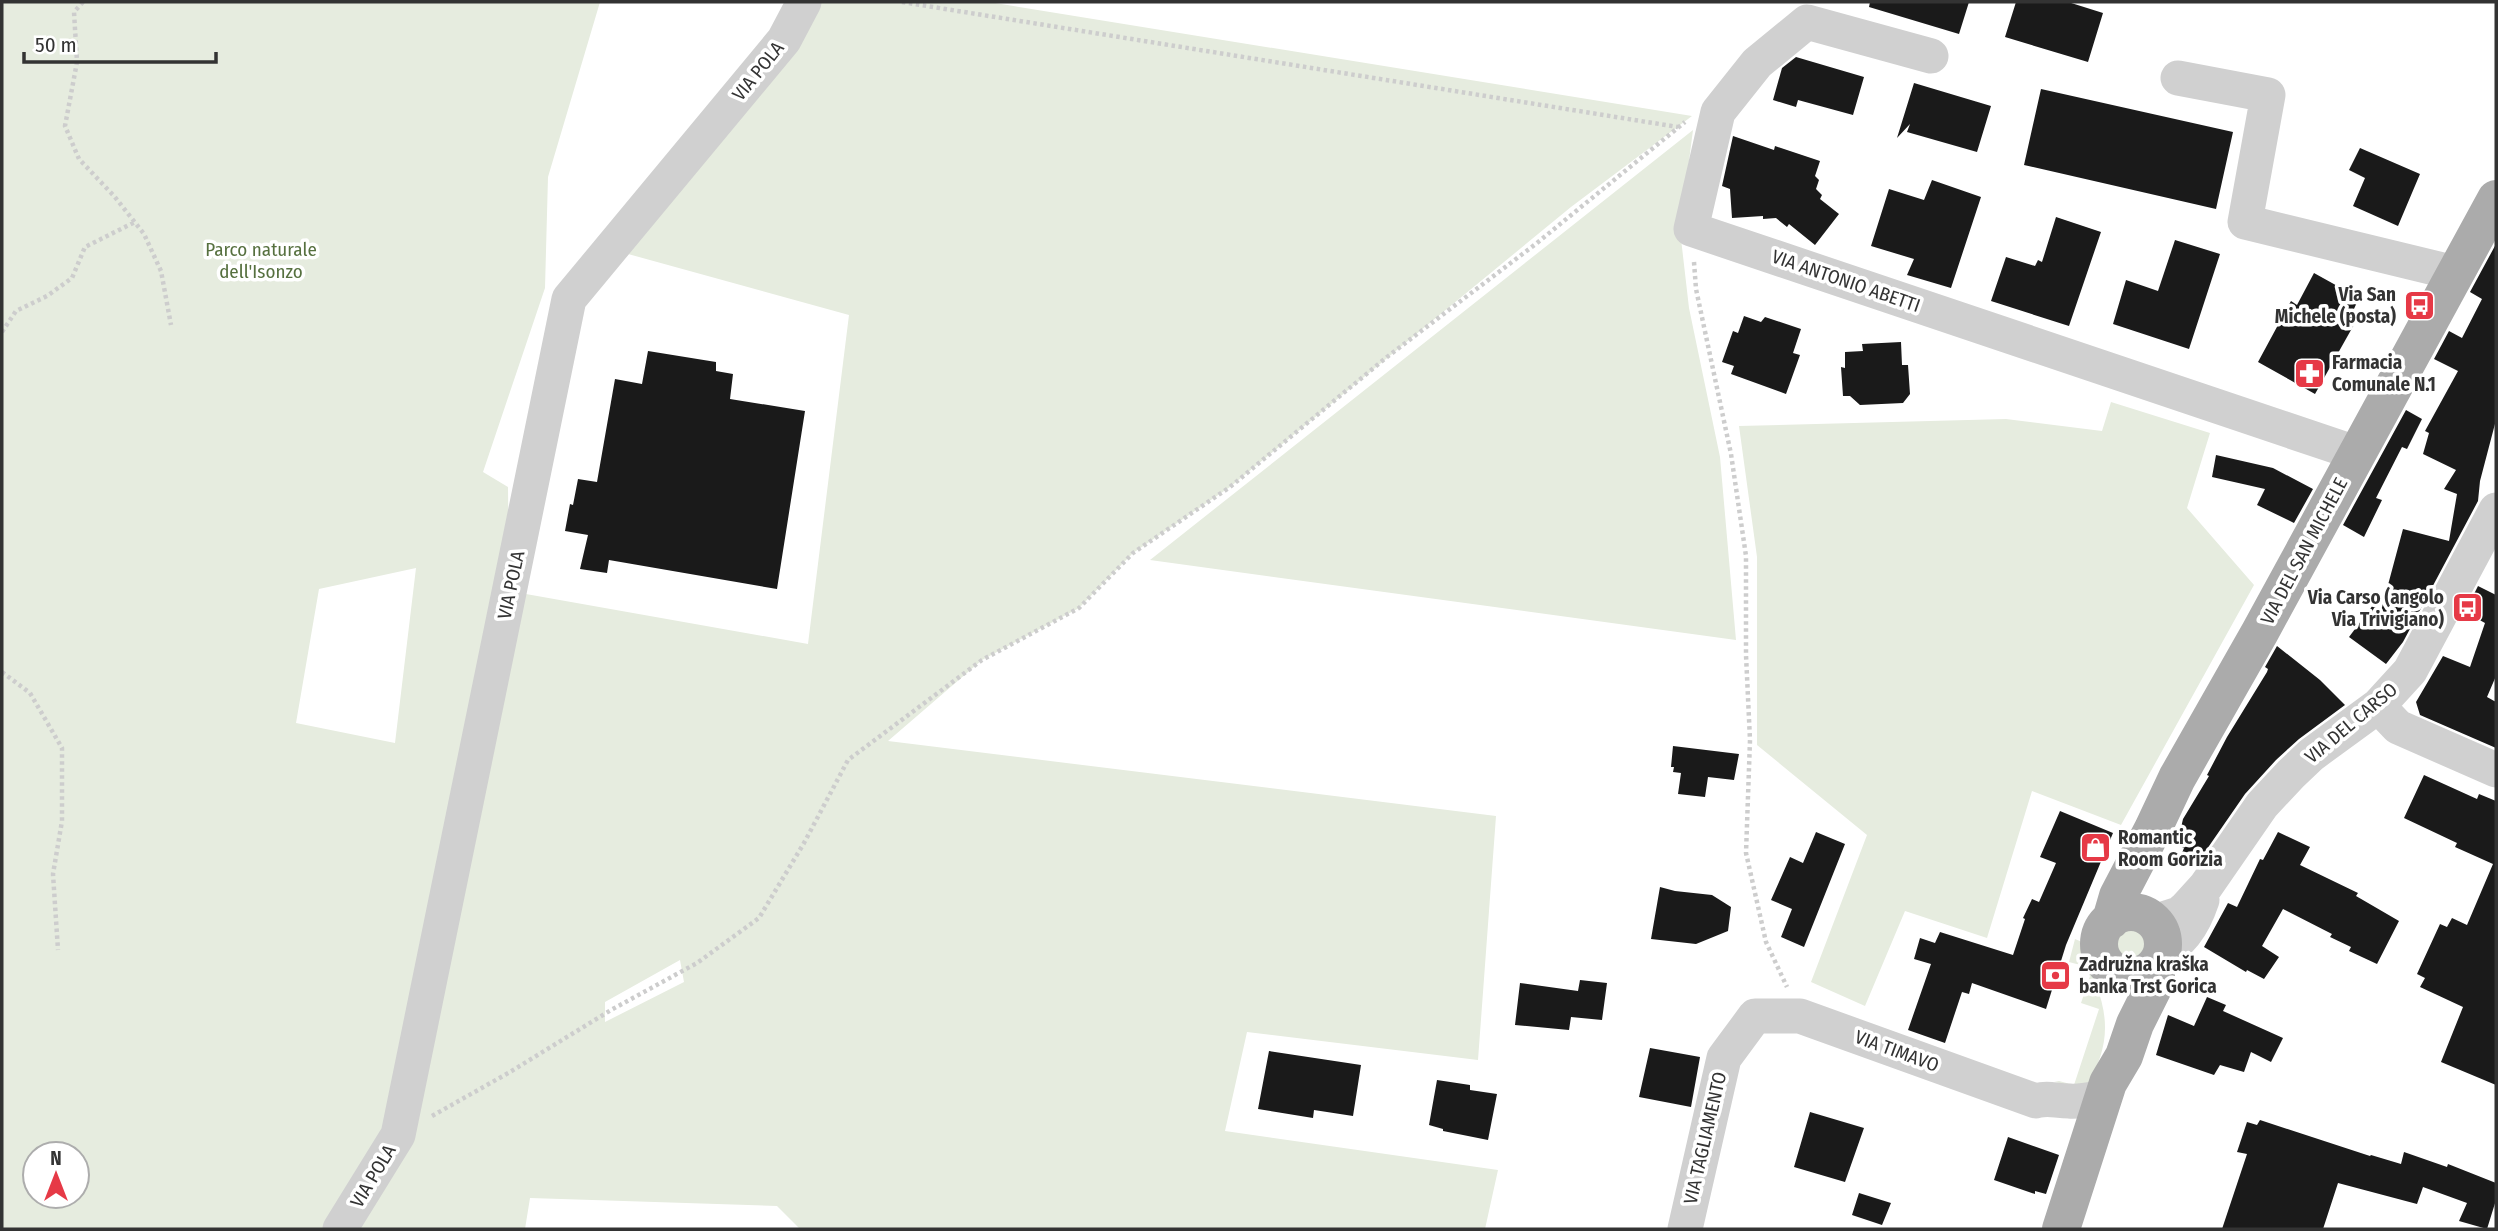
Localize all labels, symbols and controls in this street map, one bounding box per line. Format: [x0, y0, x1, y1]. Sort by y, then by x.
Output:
scale bar [24, 21, 217, 65]
text: 50 m [35, 32, 77, 58]
street label: VIA POLA [727, 37, 789, 105]
park label: Parco naturale dell'Isonzo [205, 238, 317, 283]
street label: VIA ANTONIO ABETTI [1769, 245, 1923, 317]
place label: Via San Michele (posta) [2275, 283, 2396, 328]
bus stop icon: Via San Michele (posta) [2402, 288, 2436, 322]
place label: Farmacia Comunale N.1 [2332, 351, 2436, 396]
pharmacy icon: Farmacia Comunale N.1 [2292, 356, 2326, 390]
street label: VIA DEL SAN MICHELE [2256, 473, 2352, 628]
street label: VIA POLA [493, 549, 529, 621]
place label: Via Carso (angolo Via Trivigiano) [2307, 586, 2444, 631]
bus stop icon: Via Carso (angolo Via Trivigiano) [2450, 591, 2484, 625]
street label: VIA DEL CARSO [2300, 678, 2402, 768]
place label: Romantic Room Gorizia [2118, 826, 2223, 871]
shop icon: Romantic Room Gorizia [2078, 831, 2112, 865]
place label: Zadružna kraška banka Trst Gorica [2079, 953, 2217, 998]
bank icon: Zadružna kraška banka Trst Gorica [2039, 958, 2073, 992]
street label: VIA TIMAVO [1852, 1025, 1942, 1077]
street label: VIA TAGLIAMENTO [1679, 1070, 1731, 1206]
north arrow [21, 1140, 91, 1210]
street label: VIA POLA [345, 1140, 401, 1212]
text: N [50, 1147, 62, 1170]

